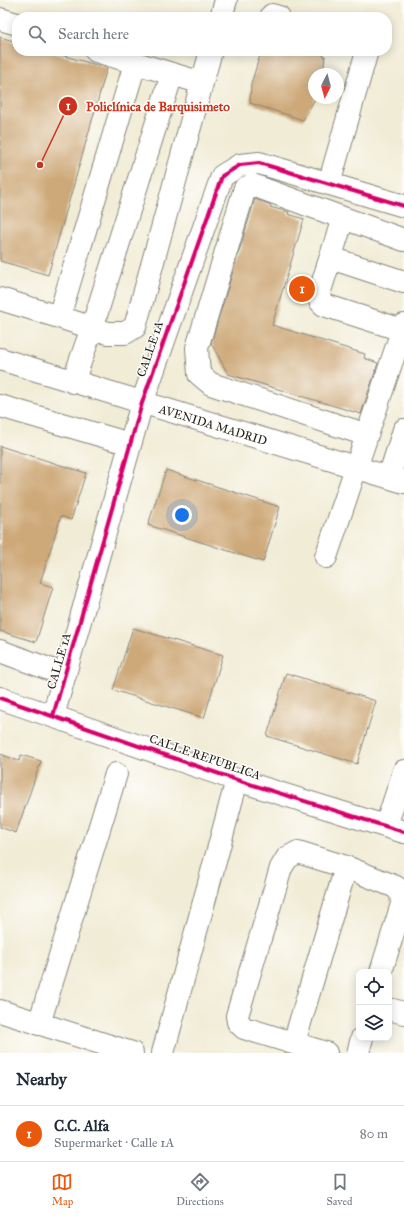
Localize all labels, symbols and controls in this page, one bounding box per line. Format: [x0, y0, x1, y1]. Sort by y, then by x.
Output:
search box [12, 12, 392, 56]
icon: search [26, 23, 48, 45]
text: Search here [58, 25, 129, 43]
north arrow [308, 68, 344, 104]
callout: Policlínica de Barquisimeto [58, 94, 238, 119]
text: 1 [66, 99, 71, 113]
text: Policlínica de Barquisimeto [86, 99, 230, 115]
pin: 1 [289, 274, 315, 304]
street label: CALLE 1A [134, 319, 166, 379]
street label: AVENIDA MADRID [156, 402, 269, 448]
your location [172, 505, 192, 525]
street label: CALLE 1A [44, 631, 74, 691]
street label: CALLE REPUBLICA [148, 731, 262, 783]
map controls [356, 969, 392, 1041]
button: locate [356, 969, 392, 1005]
button: layers [356, 1005, 392, 1041]
text: Nearby [16, 1069, 67, 1090]
text: C.C. Alfa [54, 1117, 109, 1135]
text: 1 [26, 1126, 32, 1142]
text: 80 m [360, 1126, 388, 1142]
text: Supermarket · Calle 1A [54, 1135, 174, 1151]
tab: Map [51, 1171, 73, 1208]
tab: Directions [176, 1171, 224, 1208]
tab: Saved [326, 1171, 353, 1208]

